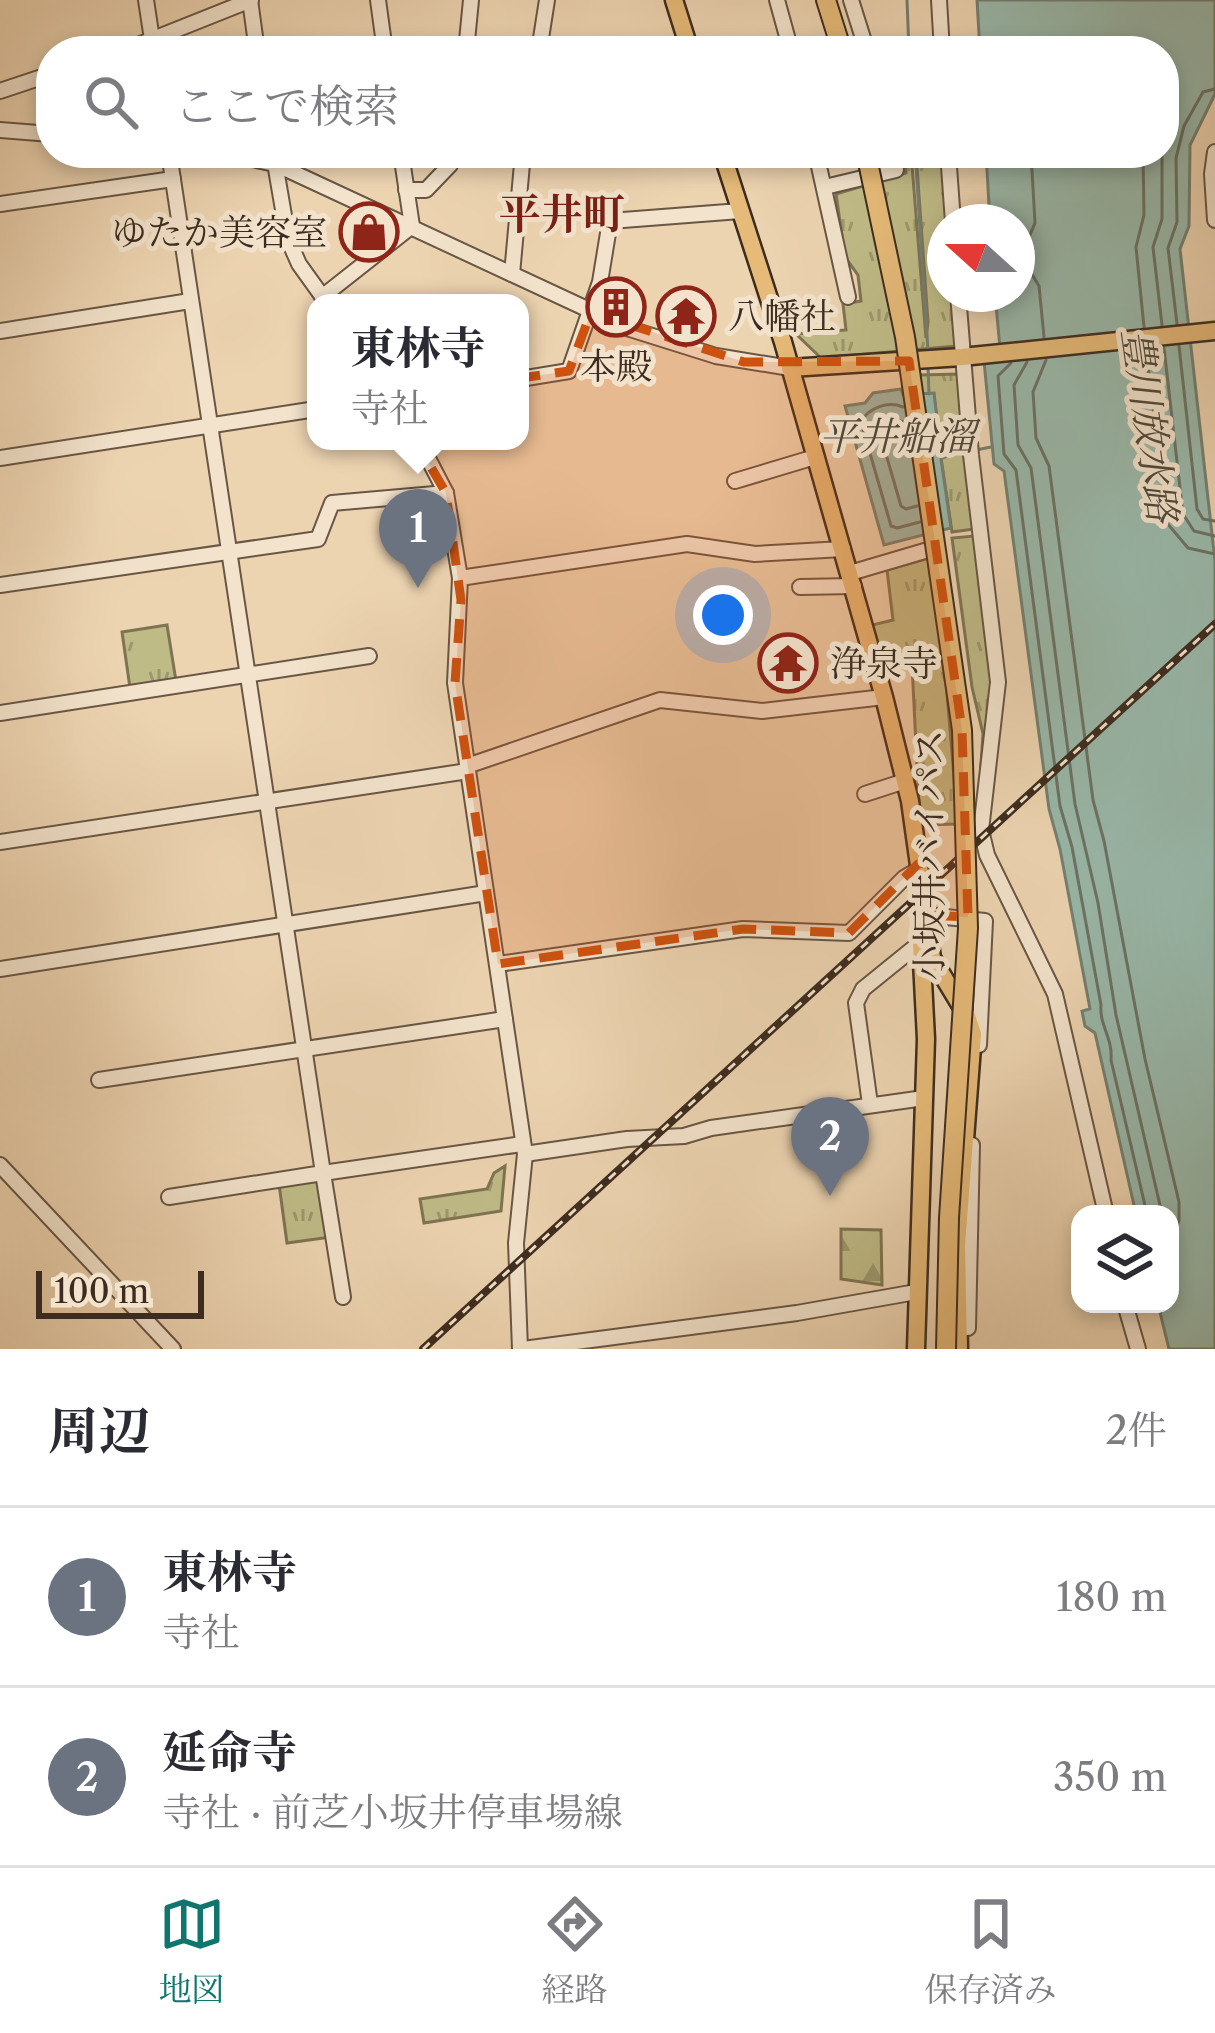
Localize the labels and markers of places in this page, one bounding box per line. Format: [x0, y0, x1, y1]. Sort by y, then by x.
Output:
shop icon: ゆたか美容室 [338, 201, 400, 263]
place label: ゆたか美容室 [111, 210, 327, 254]
building icon: 本殿 [585, 276, 647, 338]
temple icon: 八幡社 [655, 285, 717, 347]
place label: 八幡社 [728, 294, 836, 338]
place label: 本殿 [580, 344, 652, 388]
pin: 1 [379, 489, 457, 588]
temple icon: 浄泉寺 [757, 632, 819, 694]
place label: 浄泉寺 [830, 641, 938, 685]
pin: 2 [791, 1097, 869, 1196]

